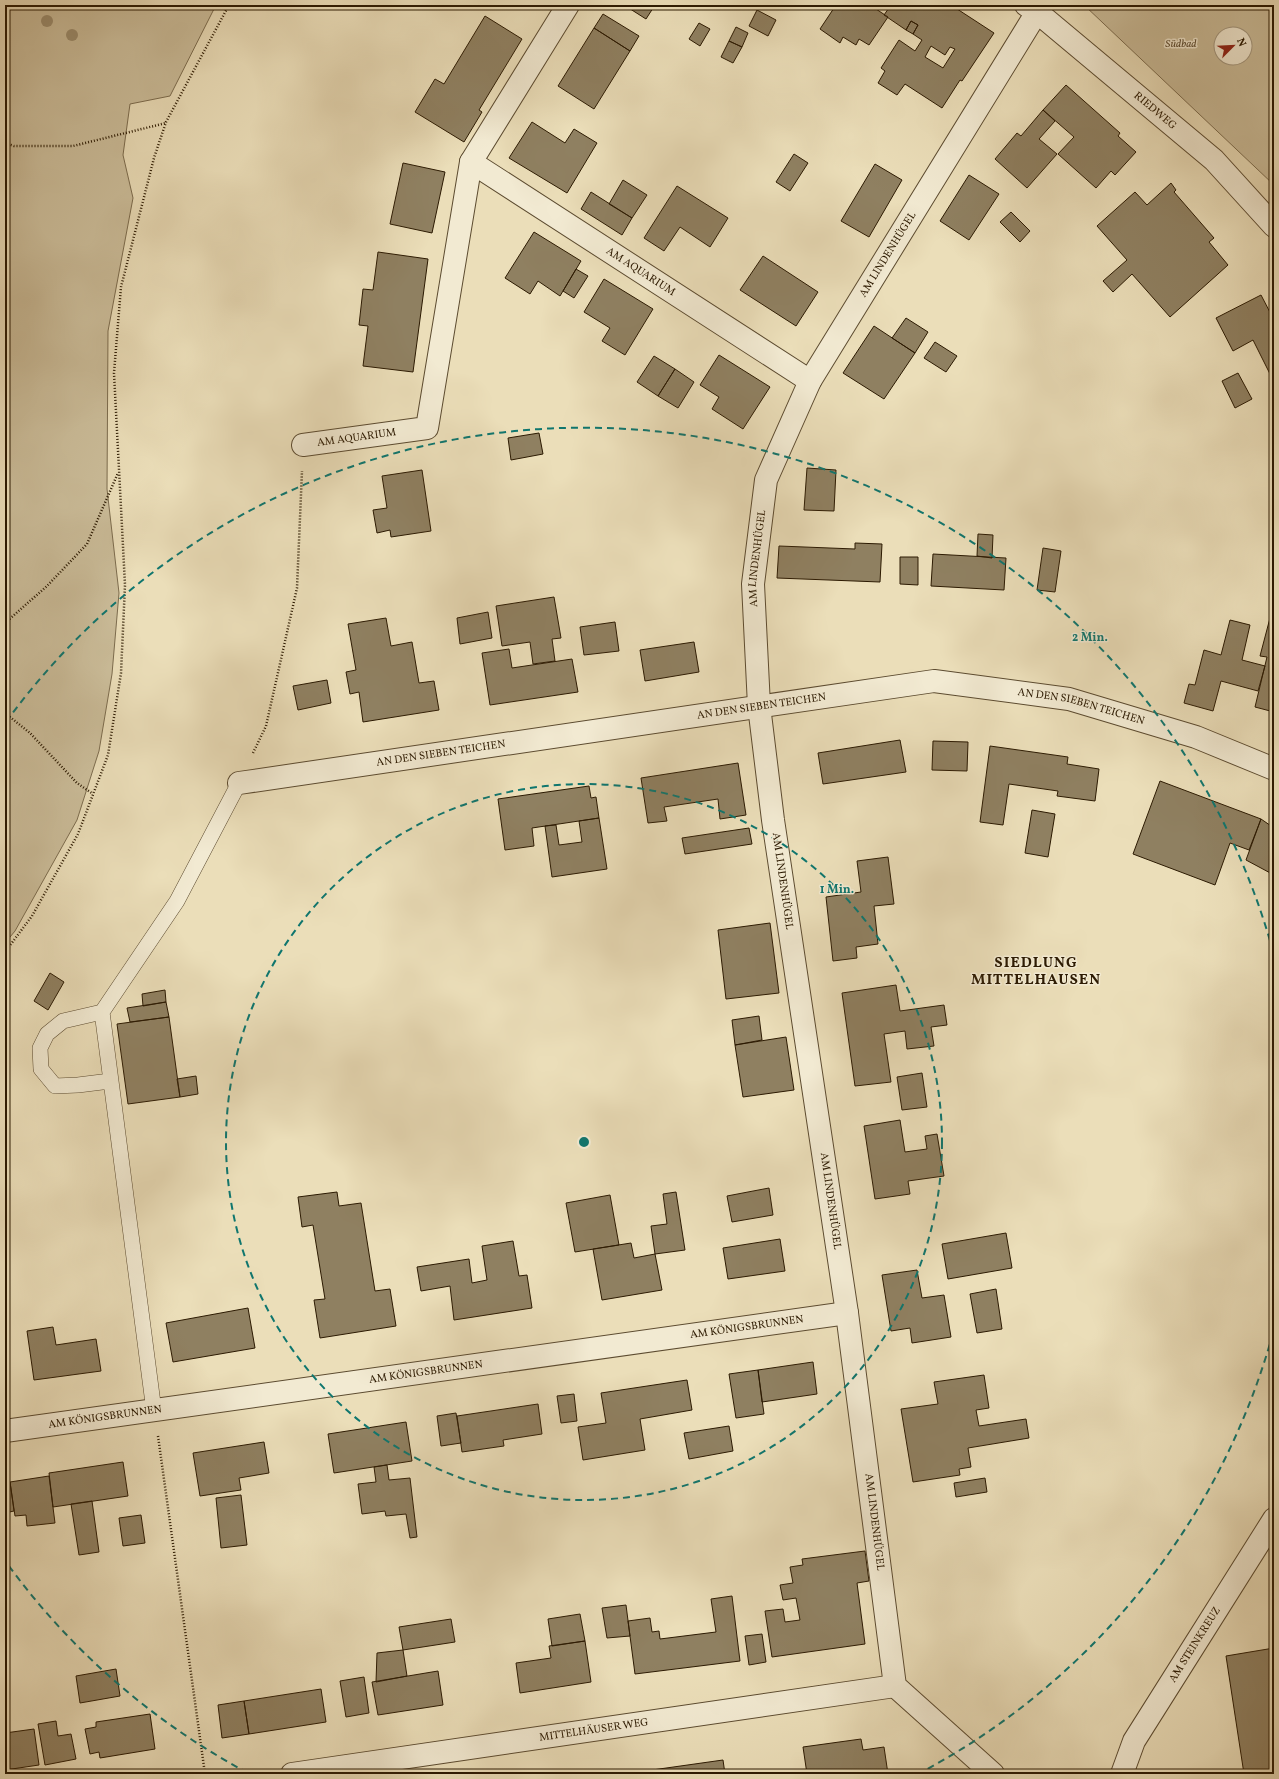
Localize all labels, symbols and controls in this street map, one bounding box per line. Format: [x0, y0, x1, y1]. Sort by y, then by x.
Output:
north arrow [1213, 26, 1253, 66]
text: N [1232, 36, 1249, 49]
park label: Südbad [1165, 37, 1197, 52]
street label: RIEDWEG [1130, 88, 1180, 133]
street label: AM LINDENHÜGEL [856, 209, 920, 300]
street label: AM AQUARIUM [603, 244, 678, 300]
street label: AM AQUARIUM [316, 425, 397, 451]
street label: AM LINDENHÜGEL [745, 509, 770, 608]
text: 2 Min. [1072, 630, 1108, 646]
street label: AN DEN SIEBEN TEICHEN [1017, 685, 1146, 729]
street label: AN DEN SIEBEN TEICHEN [696, 689, 827, 723]
street label: AN DEN SIEBEN TEICHEN [375, 736, 506, 770]
street label: AM LINDENHÜGEL [768, 832, 796, 930]
text: 1 Min. [820, 882, 854, 898]
district label: SIEDLUNG MITTELHAUSEN [971, 953, 1101, 991]
centre of rings [577, 1135, 591, 1149]
street label: AM LINDENHÜGEL [816, 1152, 844, 1250]
street label: AM KÖNIGSBRUNNEN [689, 1312, 805, 1342]
street label: AM KÖNIGSBRUNNEN [368, 1357, 484, 1387]
street label: AM KÖNIGSBRUNNEN [47, 1402, 163, 1432]
street label: AM LINDENHÜGEL [861, 1473, 887, 1571]
street label: AM STEINKREUZ [1165, 1604, 1224, 1685]
street label: MITTELHÄUSER WEG [538, 1715, 649, 1745]

